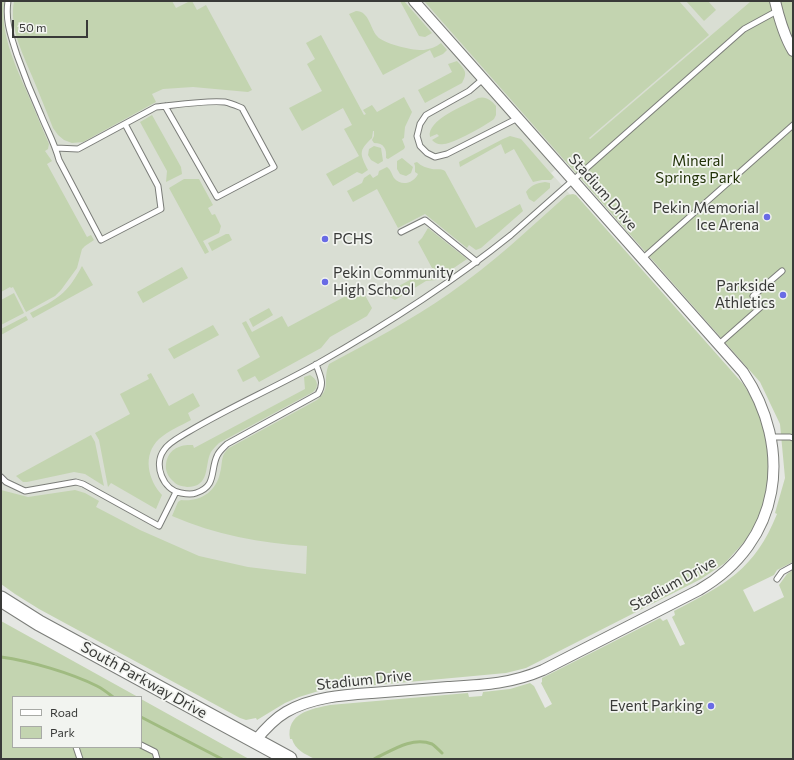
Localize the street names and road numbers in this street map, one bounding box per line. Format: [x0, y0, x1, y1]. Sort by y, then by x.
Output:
street label: Stadium Drive [565, 150, 641, 234]
street label: Stadium Drive [627, 553, 719, 615]
street label: South Parkway Drive [78, 638, 210, 722]
street label: Stadium Drive [315, 666, 413, 694]

